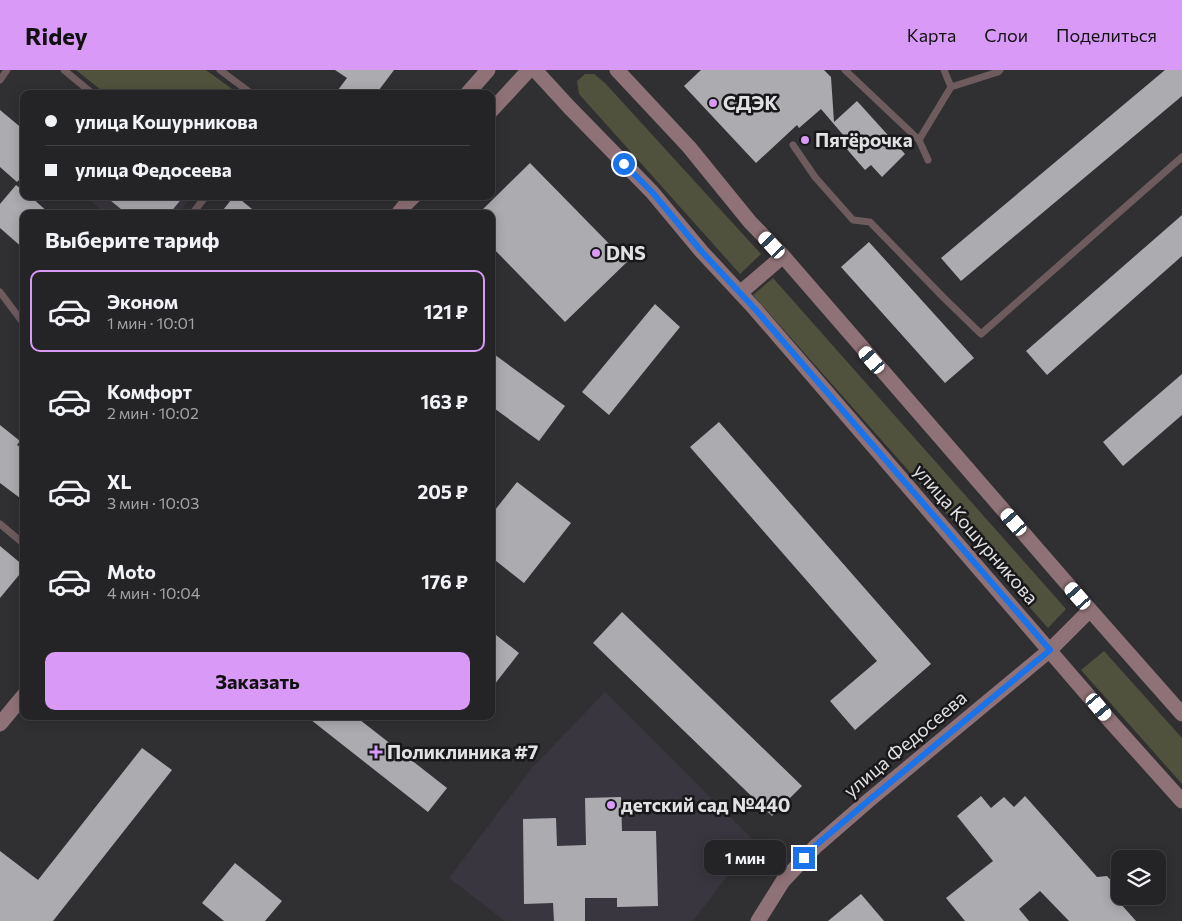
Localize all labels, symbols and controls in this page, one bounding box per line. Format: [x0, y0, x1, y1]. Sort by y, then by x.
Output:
text: Ridey [25, 21, 88, 50]
text: Карта [907, 24, 956, 46]
text: Слои [984, 24, 1028, 46]
text: Поделиться [1056, 24, 1157, 46]
place label: СДЭК [723, 91, 778, 114]
marker: СДЭК [707, 97, 719, 109]
text: улица Кошурникова [75, 110, 258, 133]
place label: Пятёрочка [815, 128, 913, 151]
marker: Пятёрочка [799, 134, 811, 146]
route start [613, 153, 635, 175]
text: улица Федосеева [75, 158, 232, 181]
text: Выберите тариф [45, 226, 219, 253]
car [756, 229, 787, 261]
place label: DNS [606, 241, 646, 264]
marker: DNS [590, 247, 602, 259]
icon: car [47, 289, 92, 334]
text: Эконом [107, 290, 178, 313]
text: 121 ₽ [424, 300, 468, 323]
text: 1 мин · 10:01 [107, 313, 195, 332]
car [856, 344, 887, 376]
icon: car [47, 379, 92, 424]
text: Комфорт [107, 380, 192, 403]
text: 163 ₽ [421, 390, 468, 413]
text: 2 мин · 10:02 [107, 403, 199, 422]
street label: улица Кошурникова [909, 459, 1044, 609]
icon: car [47, 469, 92, 514]
text: XL [107, 470, 132, 493]
text: 205 ₽ [417, 480, 468, 503]
text: 3 мин · 10:03 [107, 493, 199, 512]
car [998, 506, 1029, 538]
icon: car [47, 559, 92, 604]
text: Moto [107, 560, 156, 583]
text: 176 ₽ [421, 570, 468, 593]
car [1062, 580, 1093, 612]
text: 4 мин · 10:04 [107, 583, 200, 602]
button: Заказать [45, 652, 470, 710]
street label: улица Федосеева [838, 685, 971, 802]
car [1083, 691, 1114, 723]
place label: Поликлиника #7 [387, 740, 538, 763]
marker: Поликлиника #7 [369, 745, 383, 759]
place label: детский сад №440 [621, 793, 790, 816]
marker: детский сад №440 [605, 799, 617, 811]
callout: 1 мин [704, 840, 786, 876]
route end [793, 847, 815, 869]
text: 1 мин [725, 848, 765, 867]
map controls [1111, 850, 1166, 905]
button: layers [1111, 850, 1166, 905]

